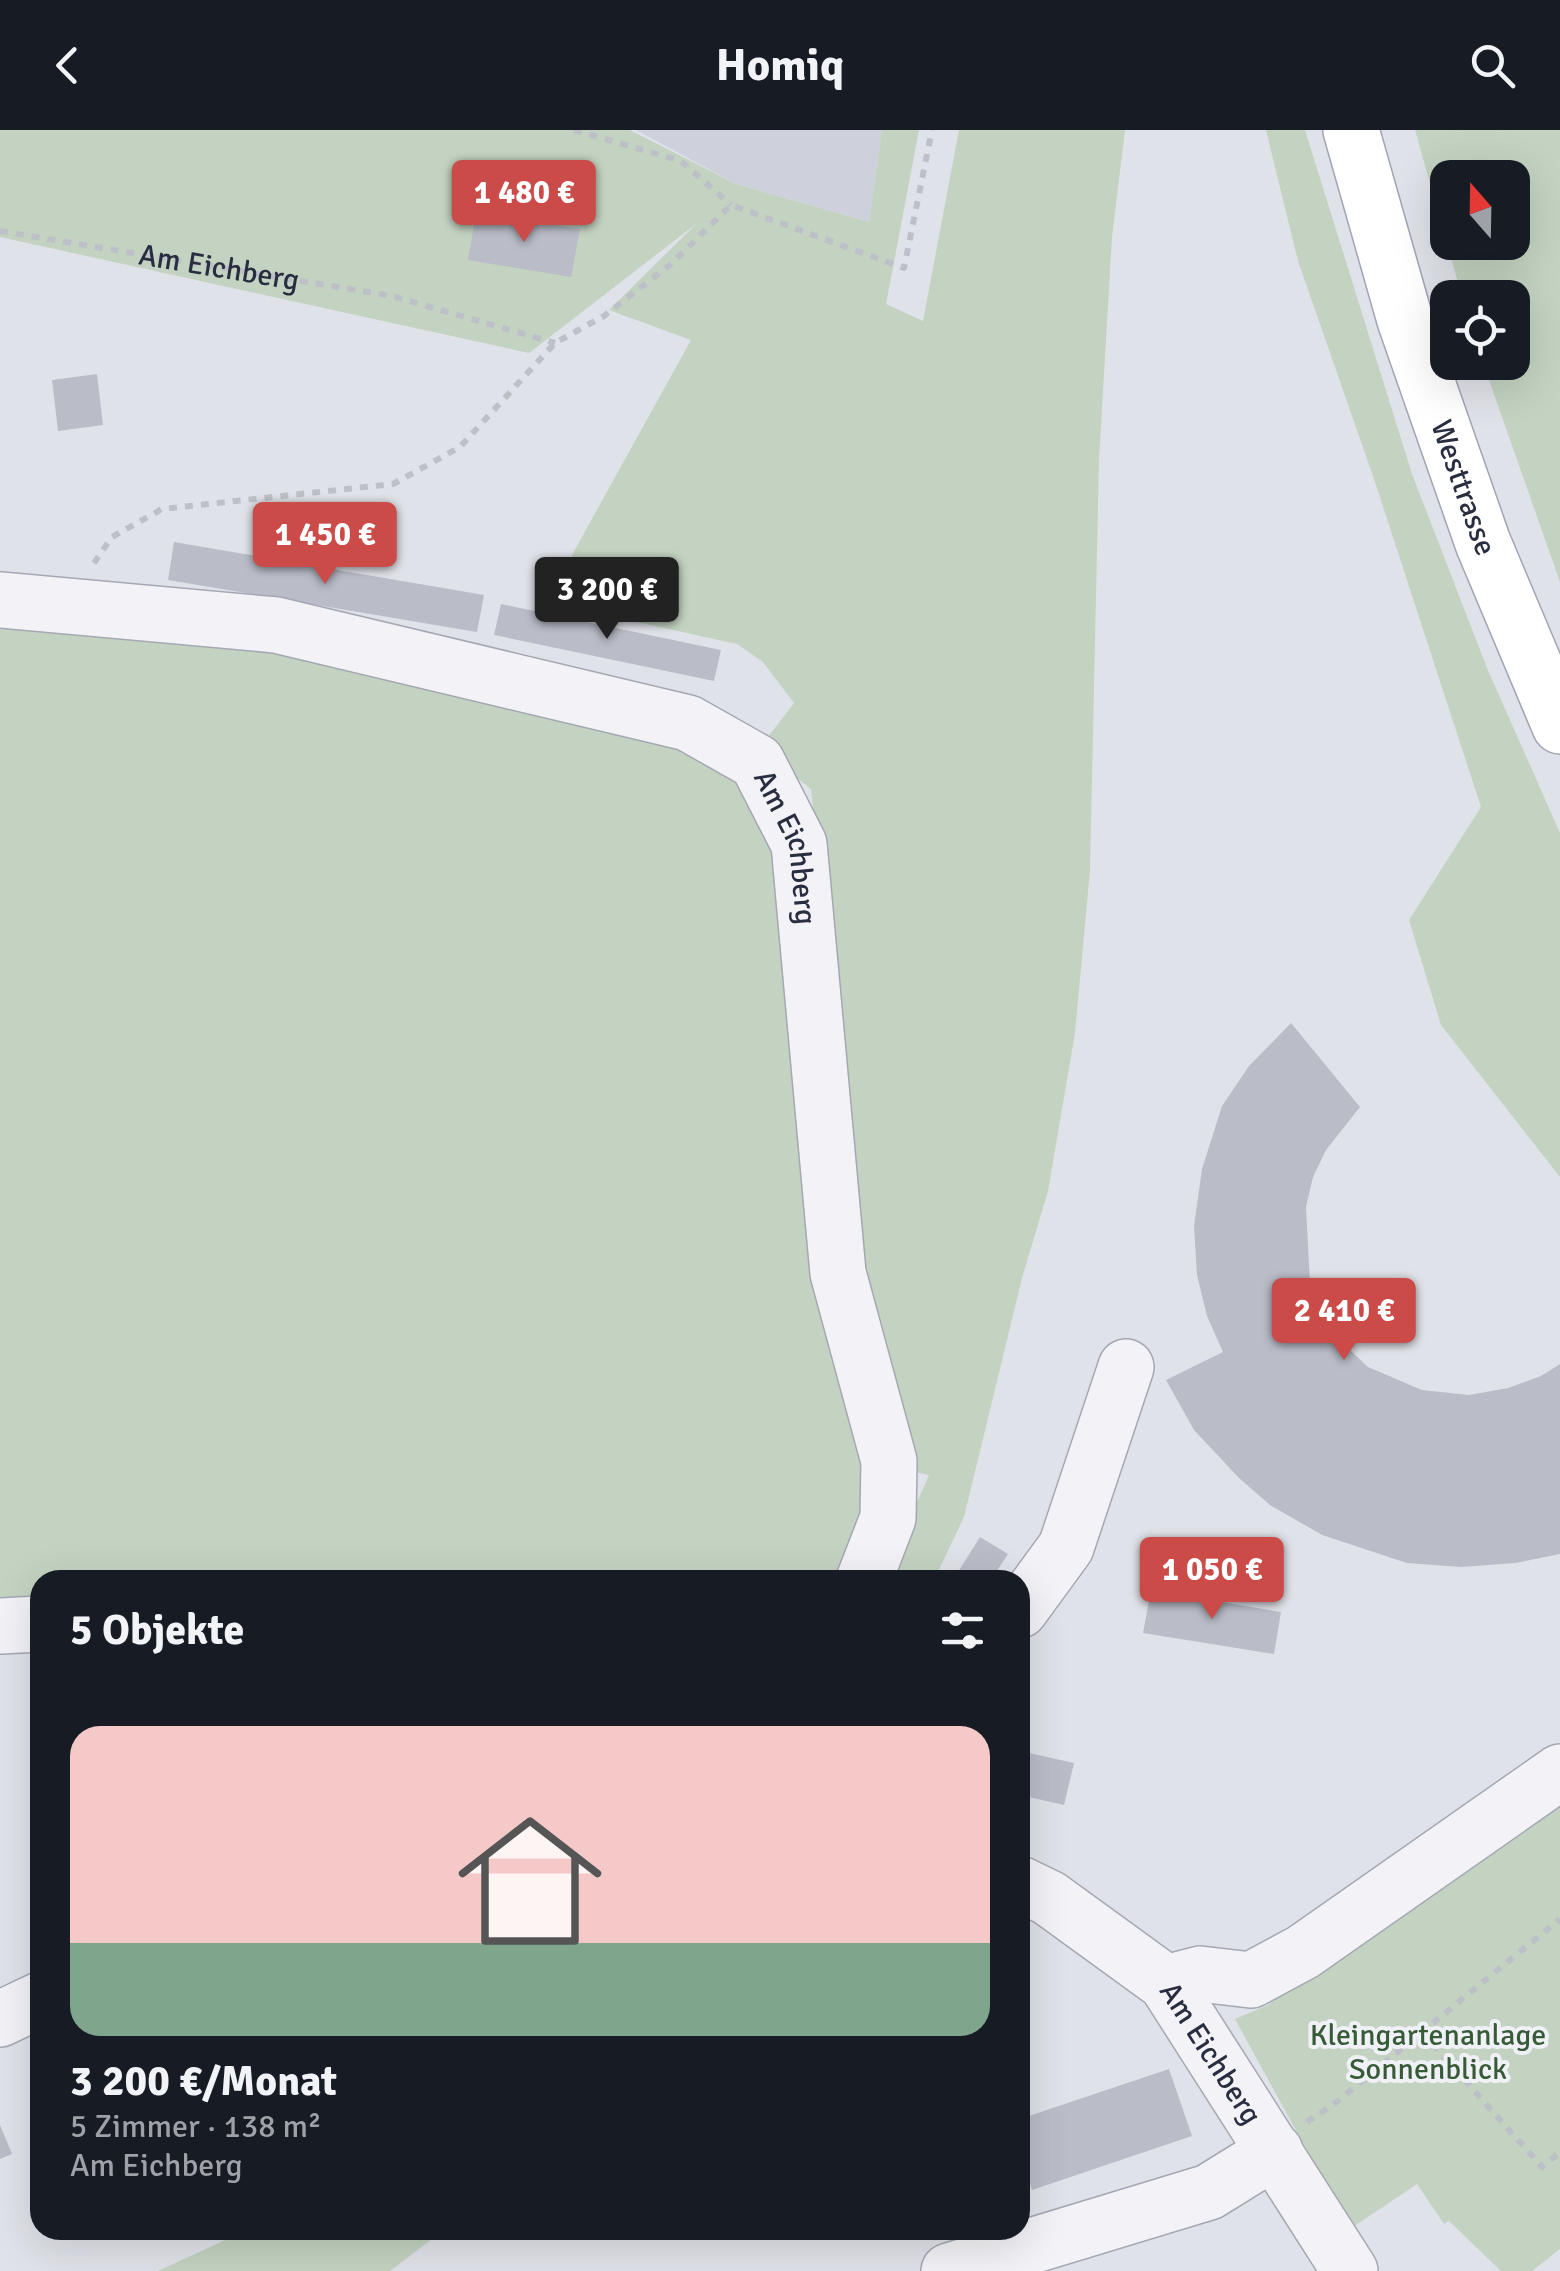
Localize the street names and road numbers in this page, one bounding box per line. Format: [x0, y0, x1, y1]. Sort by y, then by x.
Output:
street label: Am Eichberg [136, 236, 302, 299]
street label: Westtrasse [1422, 415, 1504, 561]
street label: Am Eichberg [745, 764, 824, 926]
street label: Am Eichberg [1151, 1975, 1270, 2132]

